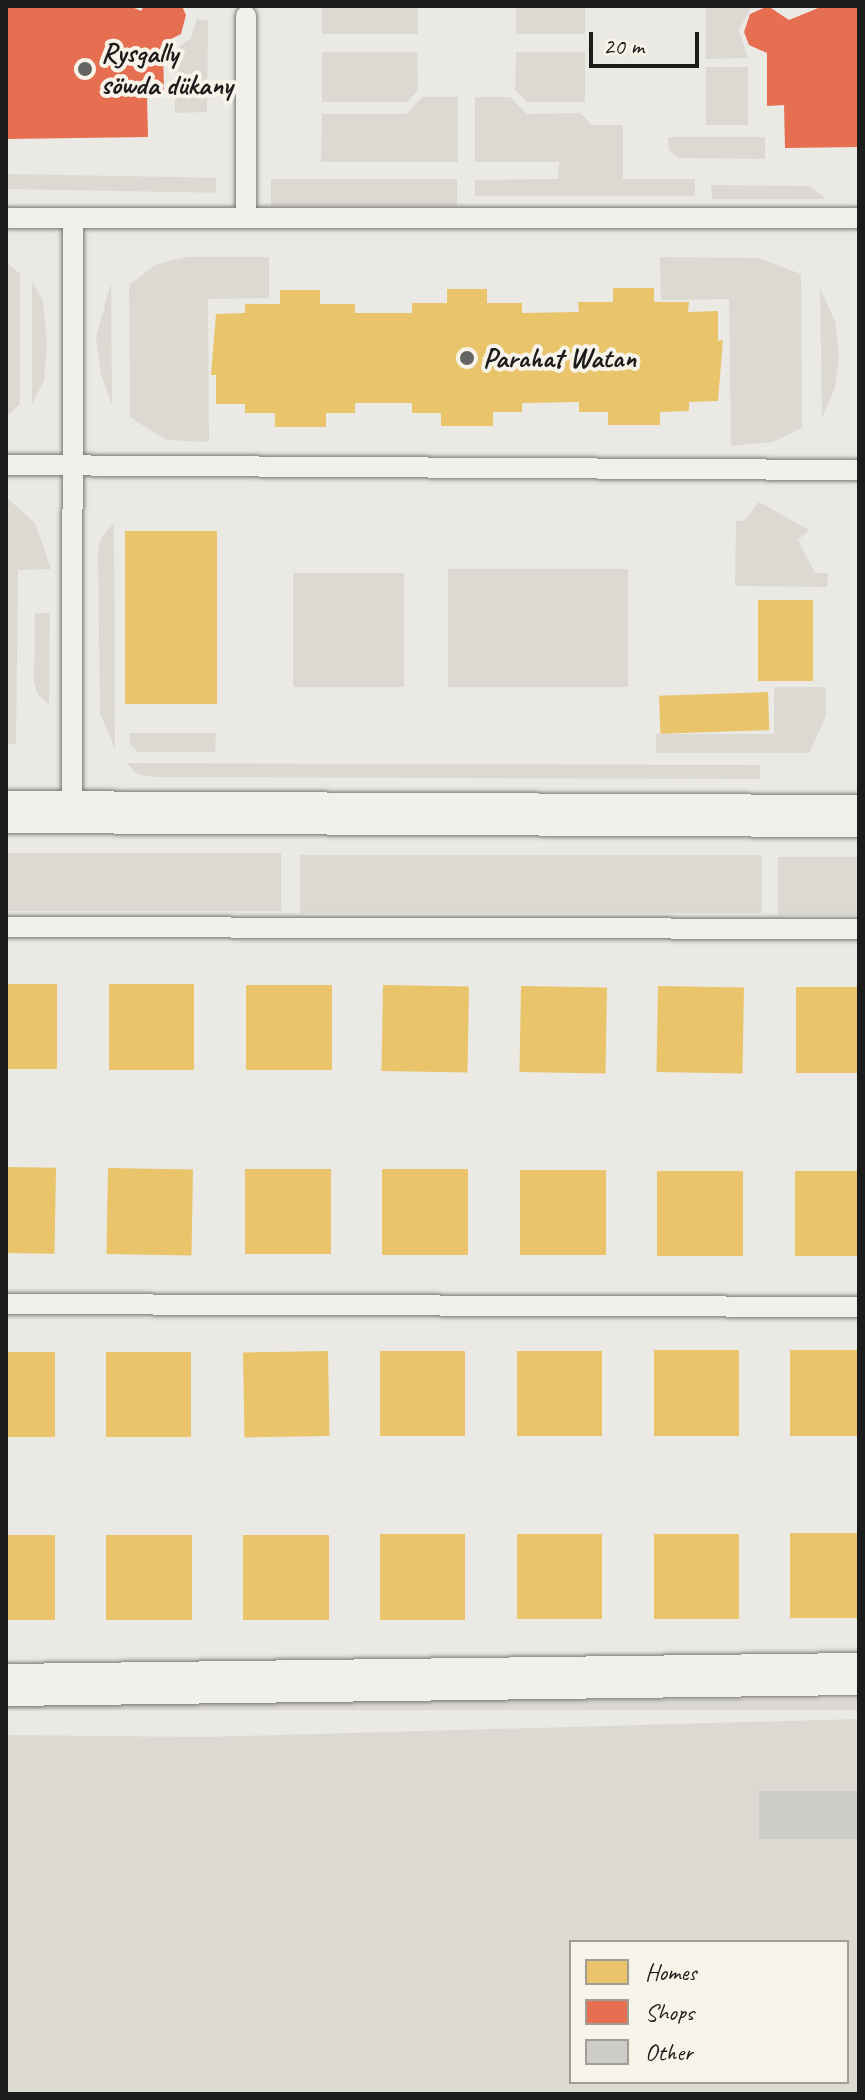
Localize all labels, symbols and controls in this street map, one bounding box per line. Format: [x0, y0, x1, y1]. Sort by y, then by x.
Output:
scale bar [593, 16, 703, 66]
text: 20 m [603, 31, 644, 61]
place label: Rysgally söwda dükany [101, 36, 233, 102]
marker: Rysgally söwda dükany [76, 60, 94, 78]
place label: Parahat Watan [483, 341, 636, 375]
marker: Parahat Watan [458, 349, 476, 367]
legend [569, 1940, 849, 2084]
text: Homes [645, 1957, 696, 1987]
text: Shops [645, 1997, 694, 2027]
text: Other [645, 2037, 693, 2067]

